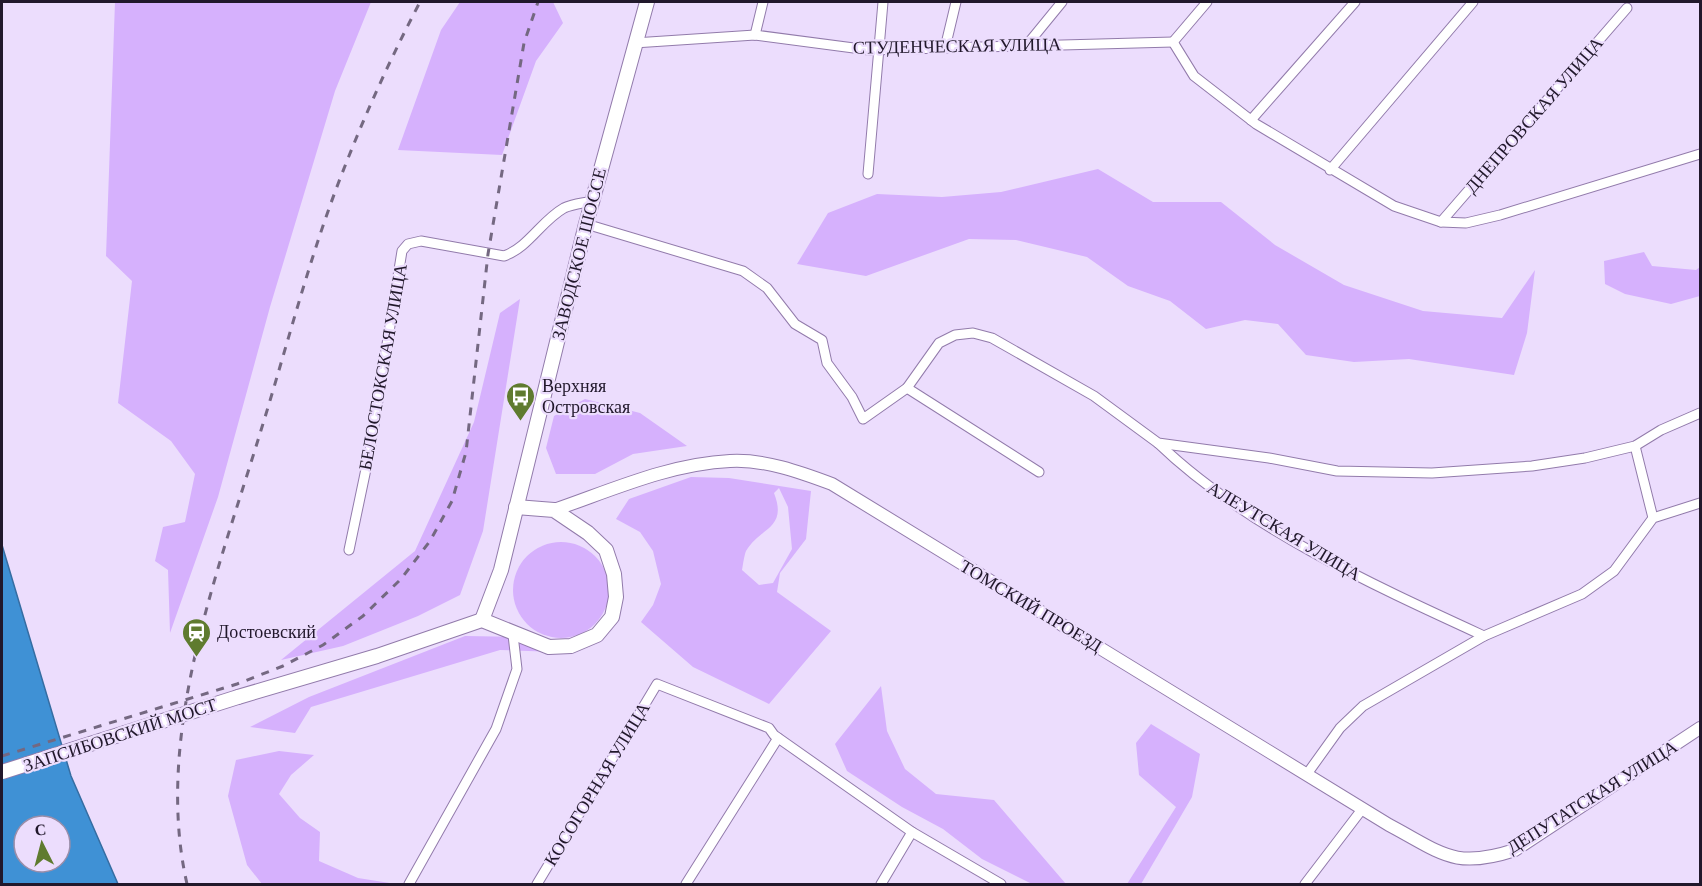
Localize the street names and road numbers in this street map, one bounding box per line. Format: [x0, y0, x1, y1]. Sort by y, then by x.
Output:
street label: ДНЕПРОВСКАЯ УЛИЦА [1461, 33, 1607, 197]
street label: СТУДЕНЧЕСКАЯ УЛИЦА [853, 34, 1061, 58]
street label: ЗАВОДСКОЕ ШОССЕ [548, 166, 610, 342]
street label: БЕЛОСТОКСКАЯ УЛИЦА [355, 262, 411, 472]
street label: АЛЕУТСКАЯ УЛИЦА [1204, 477, 1364, 585]
street label: ТОМСКИЙ ПРОЕЗД [956, 556, 1106, 656]
street label: ЗАПСИБОВСКИЙ МОСТ [21, 694, 219, 776]
street label: КОСОГОРНАЯ УЛИЦА [540, 699, 654, 869]
street label: ДЕПУТАТСКАЯ УЛИЦА [1503, 736, 1681, 858]

